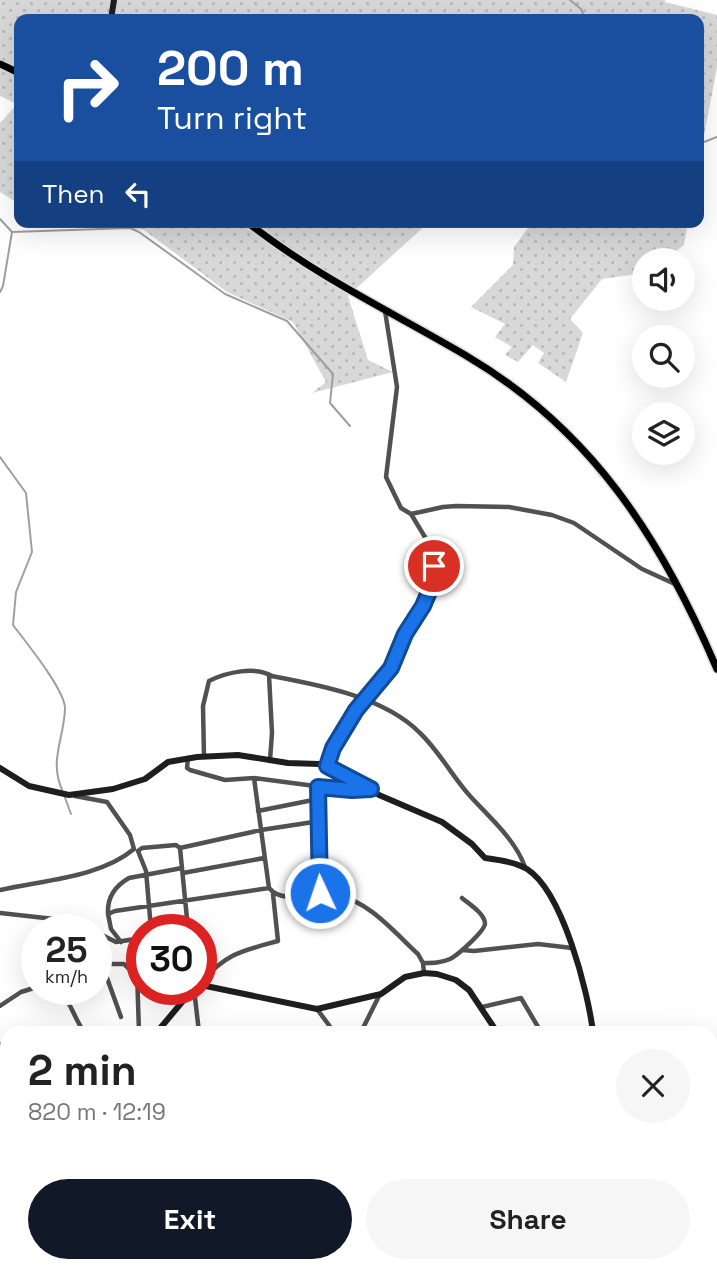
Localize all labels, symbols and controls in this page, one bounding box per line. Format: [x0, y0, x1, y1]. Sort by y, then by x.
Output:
text: 200 m [157, 37, 304, 99]
icon: right [42, 42, 133, 133]
text: Turn right [157, 98, 307, 138]
icon: left [119, 175, 157, 213]
text: Then [42, 177, 105, 211]
map controls [632, 248, 695, 465]
button: sound [632, 248, 695, 311]
button: search [632, 325, 695, 388]
button: layers [632, 402, 695, 465]
pin [404, 536, 464, 596]
icon: arrive [415, 547, 453, 585]
position arrow [283, 856, 357, 930]
speed limit sign: 30 [126, 914, 217, 1005]
text: 25 [46, 928, 87, 972]
text: km/h [45, 965, 88, 988]
text: 2 min [28, 1044, 137, 1097]
button: close [616, 1049, 690, 1123]
text: 820 m · 12:19 [28, 1097, 166, 1127]
button: Exit [28, 1179, 352, 1259]
button: Share [366, 1179, 690, 1259]

